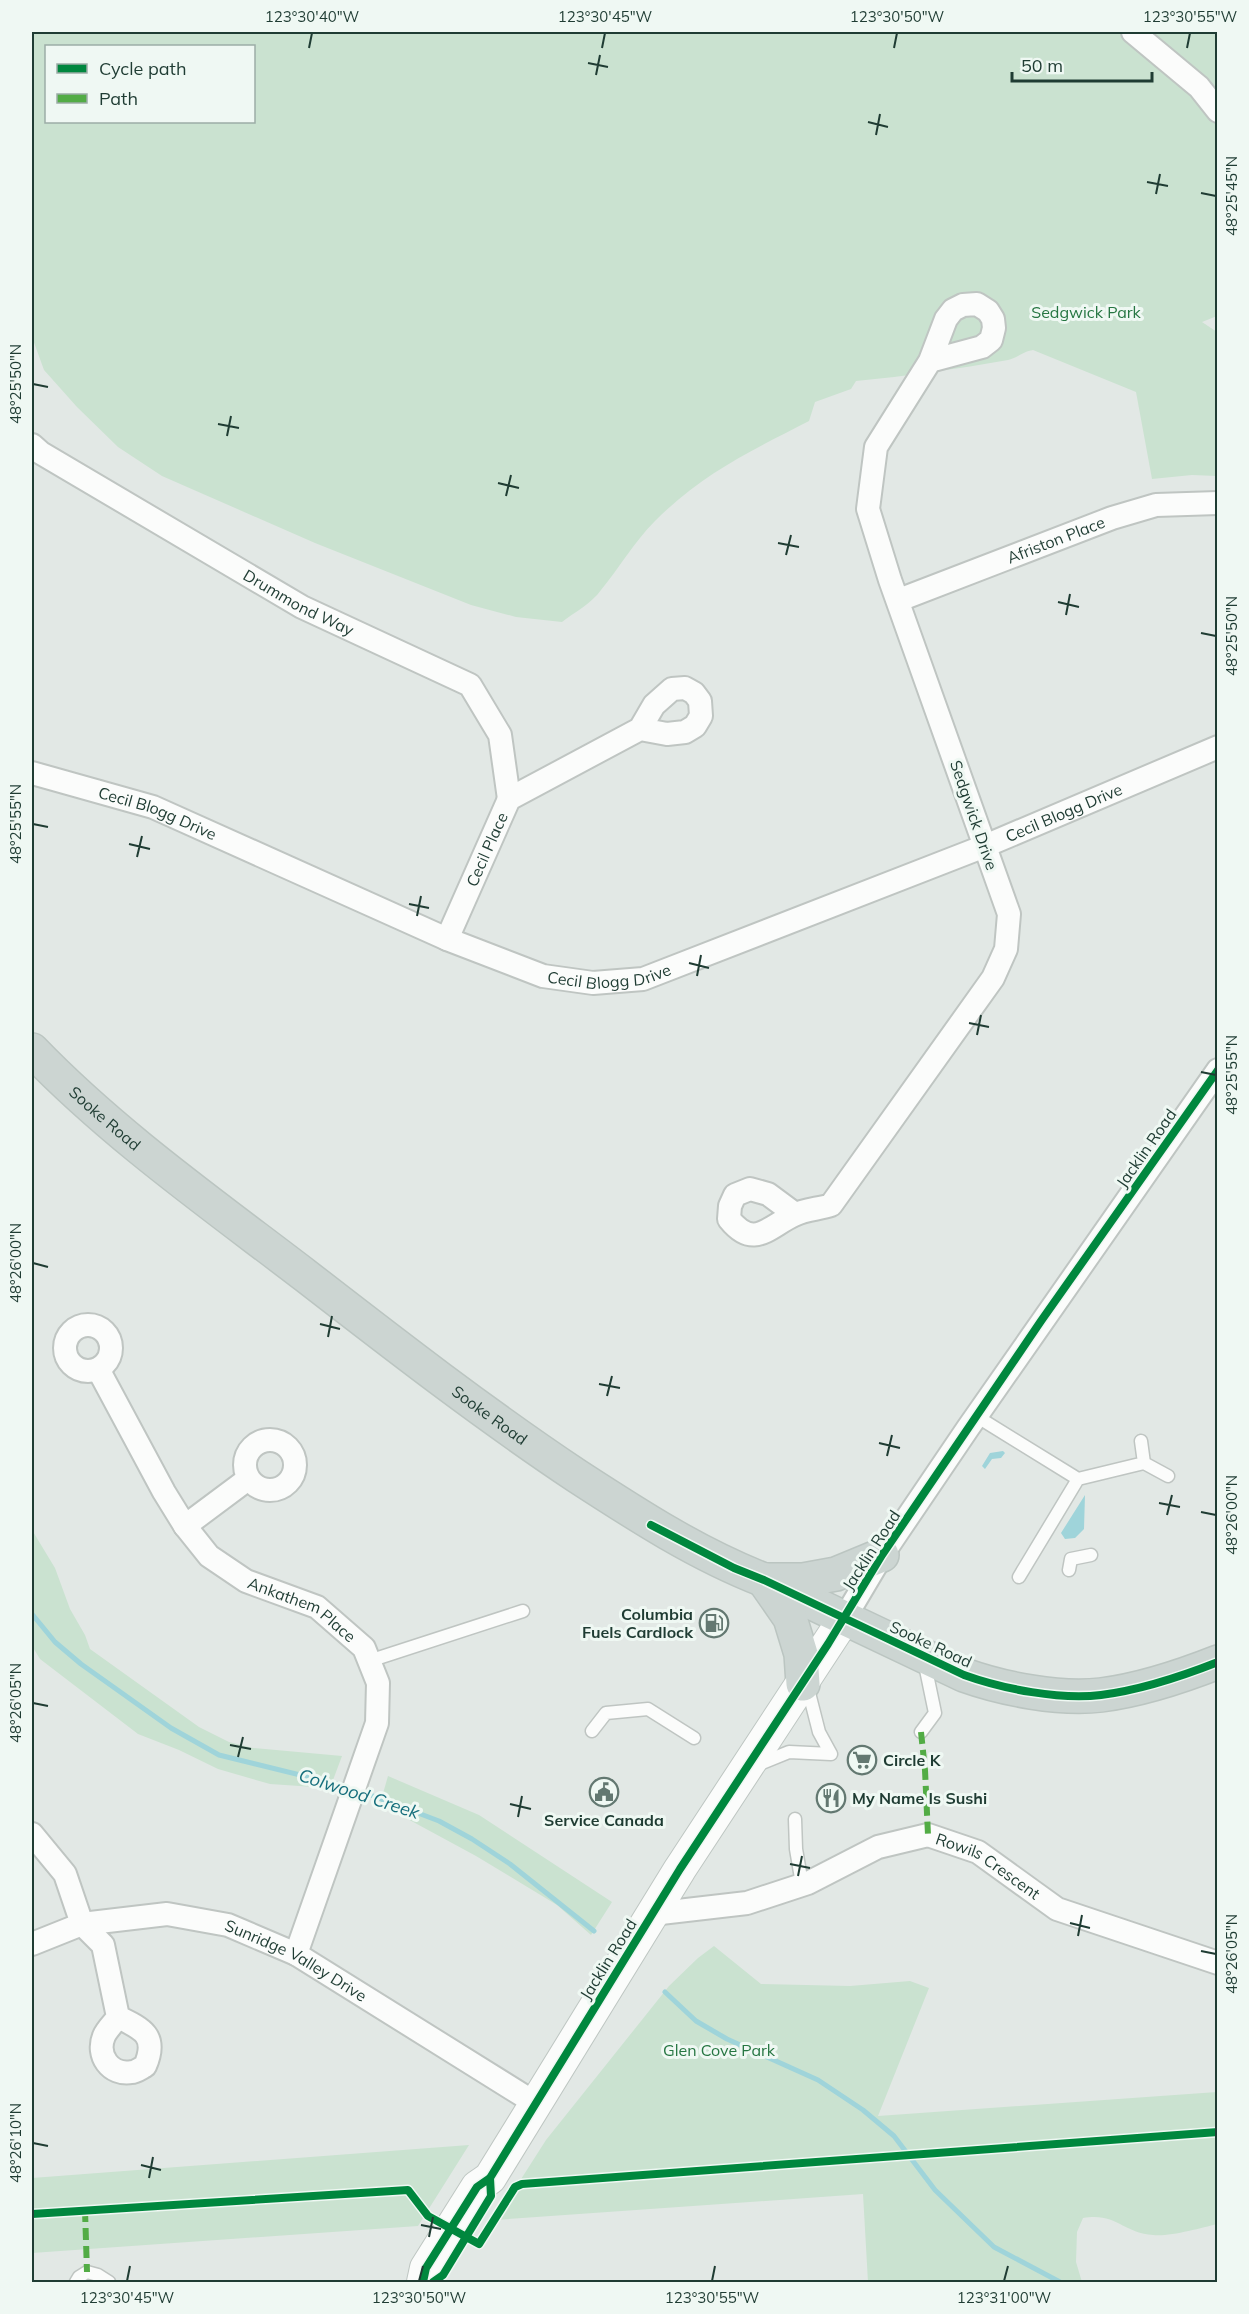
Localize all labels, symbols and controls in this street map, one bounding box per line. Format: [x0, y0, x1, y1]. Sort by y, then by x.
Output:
text: 123°30'40"W [265, 7, 360, 26]
text: 123°30'45"W [558, 7, 653, 26]
text: 123°30'50"W [850, 7, 945, 26]
text: 123°30'55"W [1143, 7, 1238, 26]
legend [45, 45, 255, 123]
scale bar [1012, 45, 1152, 83]
text: 50 m [1021, 54, 1063, 77]
text: Cycle path [99, 57, 186, 80]
text: Path [99, 87, 138, 110]
text: 48°25'45"N [1222, 156, 1241, 236]
park label: Sedgwick Park [1031, 302, 1142, 322]
text: 48°25'50"N [6, 344, 25, 424]
street label: Afriston Place [1004, 512, 1108, 568]
street label: Drummond Way [240, 565, 358, 640]
text: 48°25'50"N [1222, 596, 1241, 676]
street label: Sedgwick Drive [946, 758, 1002, 872]
street label: Cecil Blogg Drive [1002, 779, 1125, 846]
street label: Cecil Blogg Drive [96, 782, 220, 844]
text: 48°25'55"N [6, 784, 25, 864]
street label: Cecil Place [462, 809, 512, 890]
street label: Cecil Blogg Drive [546, 959, 674, 993]
text: 48°25'55"N [1222, 1035, 1241, 1115]
street label: Sooke Road [65, 1082, 145, 1155]
street label: Jacklin Road [1112, 1105, 1180, 1191]
text: 48°26'00"N [6, 1223, 25, 1303]
street label: Sooke Road [448, 1381, 531, 1449]
text: 48°26'00"N [1222, 1475, 1241, 1555]
street label: Jacklin Road [838, 1506, 904, 1594]
street label: Ankathem Place [245, 1573, 360, 1646]
place label: Columbia Fuels Cardlock [582, 1604, 694, 1642]
fuel station icon: Columbia Fuels Cardlock [698, 1607, 730, 1639]
street label: Sooke Road [887, 1616, 975, 1672]
text: 48°26'05"N [6, 1663, 25, 1743]
supermarket icon: Circle K [846, 1744, 878, 1776]
place label: Circle K [883, 1750, 942, 1770]
water label: Colwood Creek [296, 1763, 423, 1824]
public building icon: Service Canada [588, 1776, 620, 1808]
restaurant icon: My Name Is Sushi [815, 1782, 847, 1814]
place label: My Name Is Sushi [852, 1788, 987, 1808]
place label: Service Canada [544, 1810, 664, 1830]
street label: Rowils Crescent [933, 1828, 1045, 1904]
text: 48°26'05"N [1222, 1914, 1241, 1994]
street label: Sunridge Valley Drive [222, 1915, 371, 2006]
street label: Jacklin Road [575, 1915, 641, 2003]
park label: Glen Cove Park [663, 2040, 776, 2060]
text: 48°26'10"N [6, 2103, 25, 2183]
text: 123°30'45"W [80, 2288, 175, 2307]
text: 123°30'50"W [372, 2288, 467, 2307]
text: 123°30'55"W [665, 2288, 760, 2307]
text: 123°31'00"W [957, 2288, 1052, 2307]

